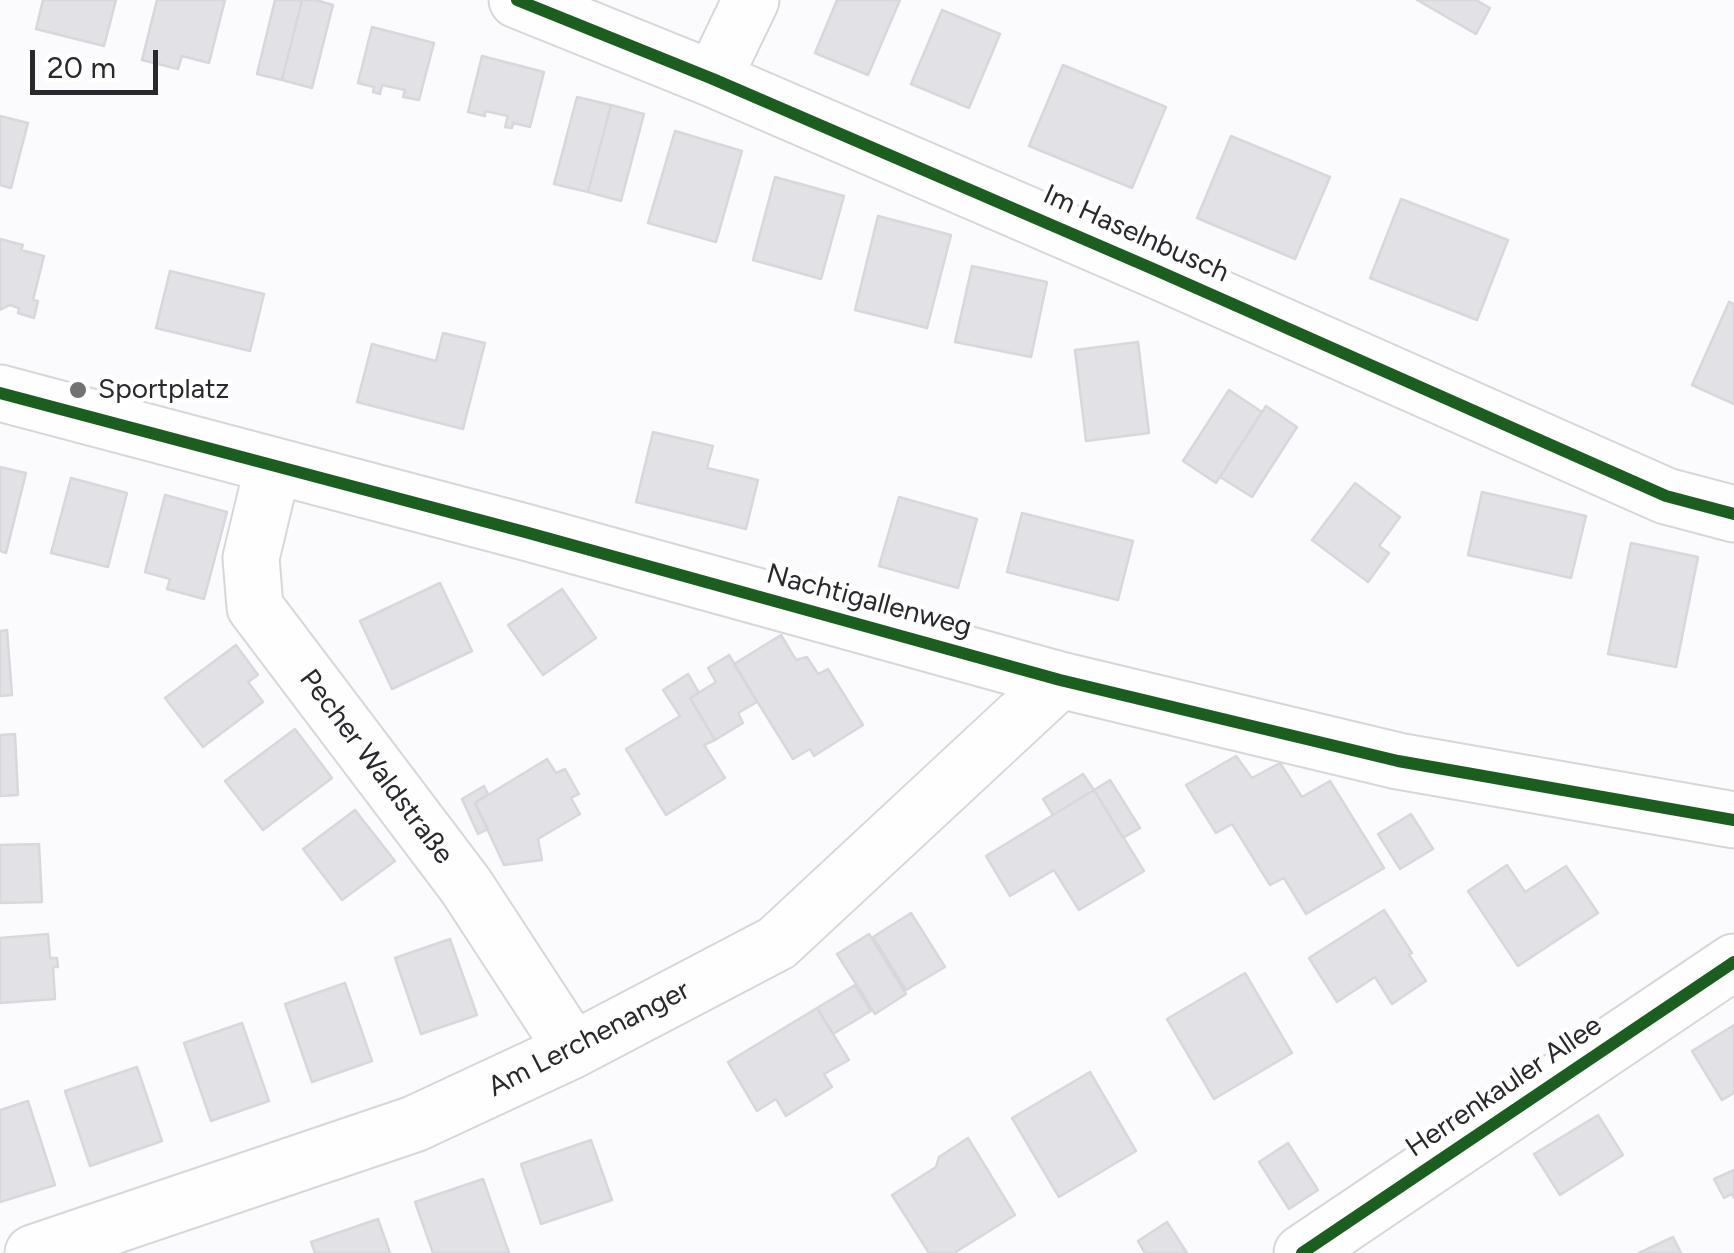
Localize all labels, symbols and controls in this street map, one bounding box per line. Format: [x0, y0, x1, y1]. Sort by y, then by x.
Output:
scale bar [35, 30, 162, 92]
text: 20 m [47, 49, 116, 86]
street label: Im Haselnbusch [1038, 178, 1234, 290]
place label: Sportplatz [98, 373, 229, 407]
marker: Sportplatz [67, 379, 89, 401]
street label: Nachtigallenweg [763, 557, 975, 645]
street label: Pecher Waldstraße [292, 663, 460, 871]
street label: Am Lerchenanger [483, 974, 695, 1104]
street label: Herrenkauler Allee [1400, 1009, 1608, 1165]

